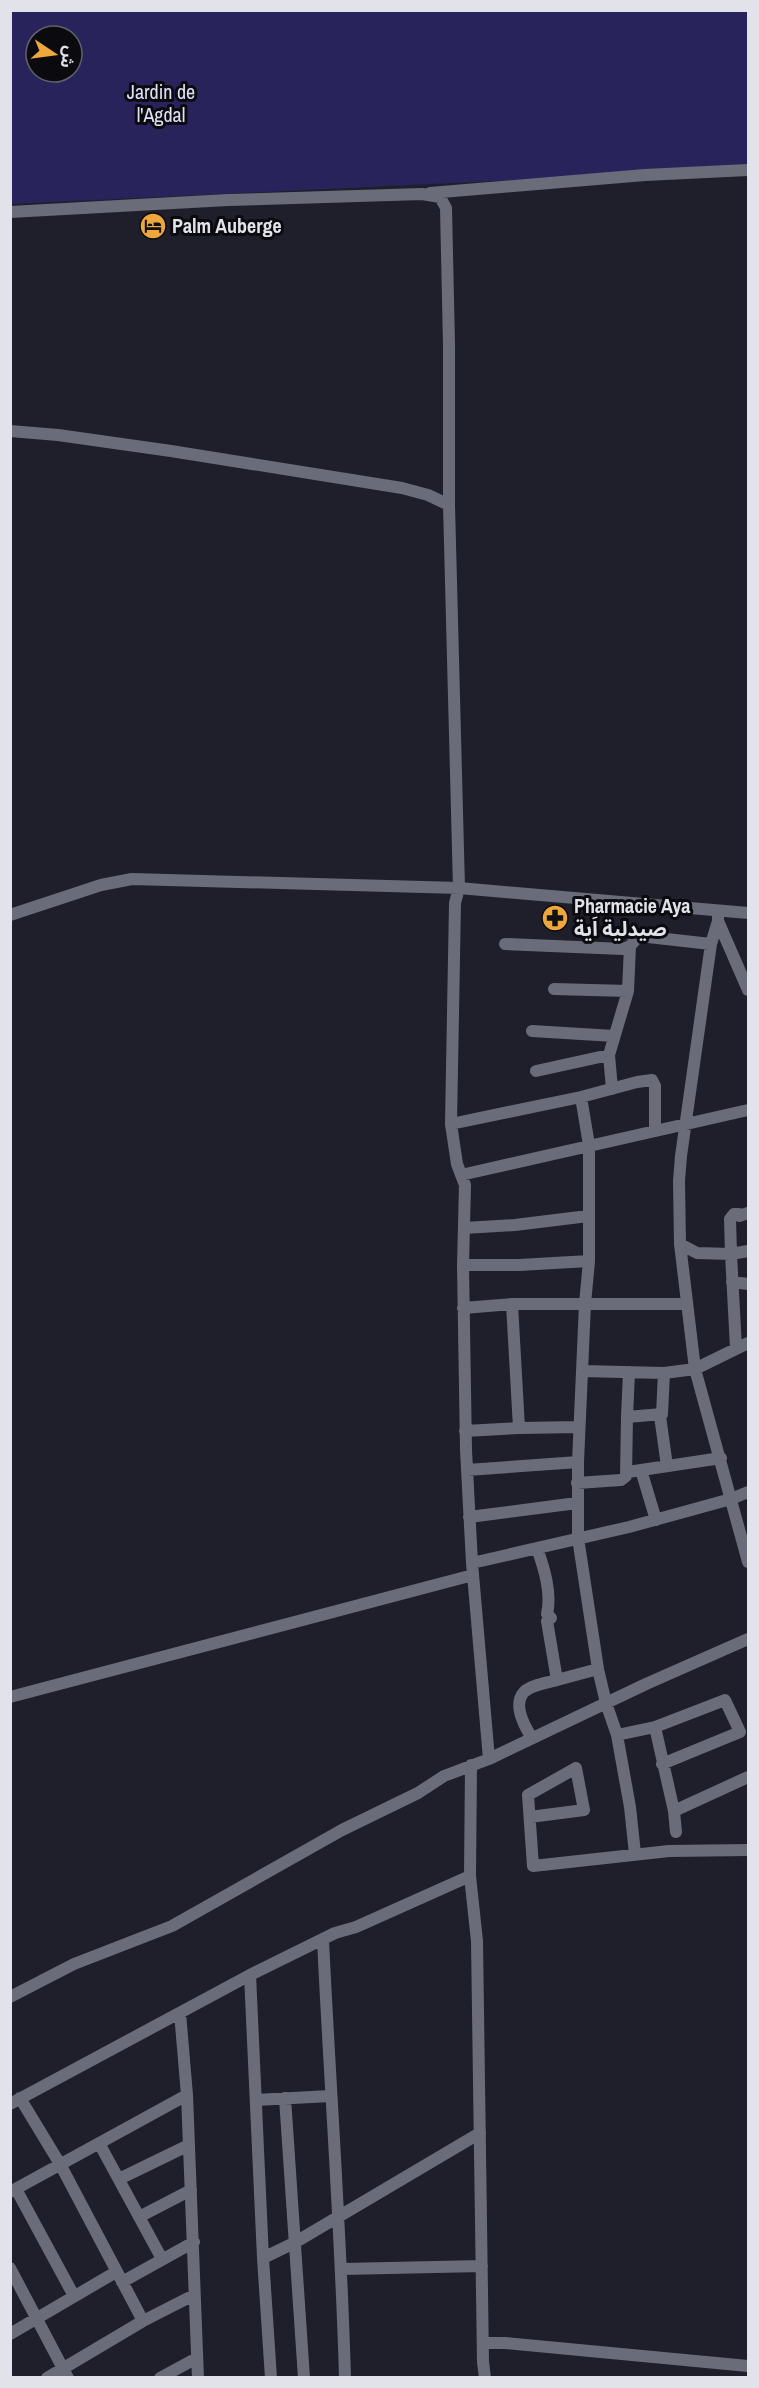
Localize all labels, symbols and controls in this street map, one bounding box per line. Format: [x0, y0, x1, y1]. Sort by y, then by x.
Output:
north arrow [24, 24, 84, 84]
text: ش [55, 44, 82, 71]
park label: Jardin de l'Agdal [127, 78, 195, 128]
hotel icon: Palm Auberge [138, 211, 168, 241]
place label: Palm Auberge [172, 212, 282, 239]
place label: Pharmacie Aya صيدلية اَية [574, 892, 690, 942]
pharmacy icon: Pharmacie Aya صيدلية اَية [540, 903, 570, 933]

